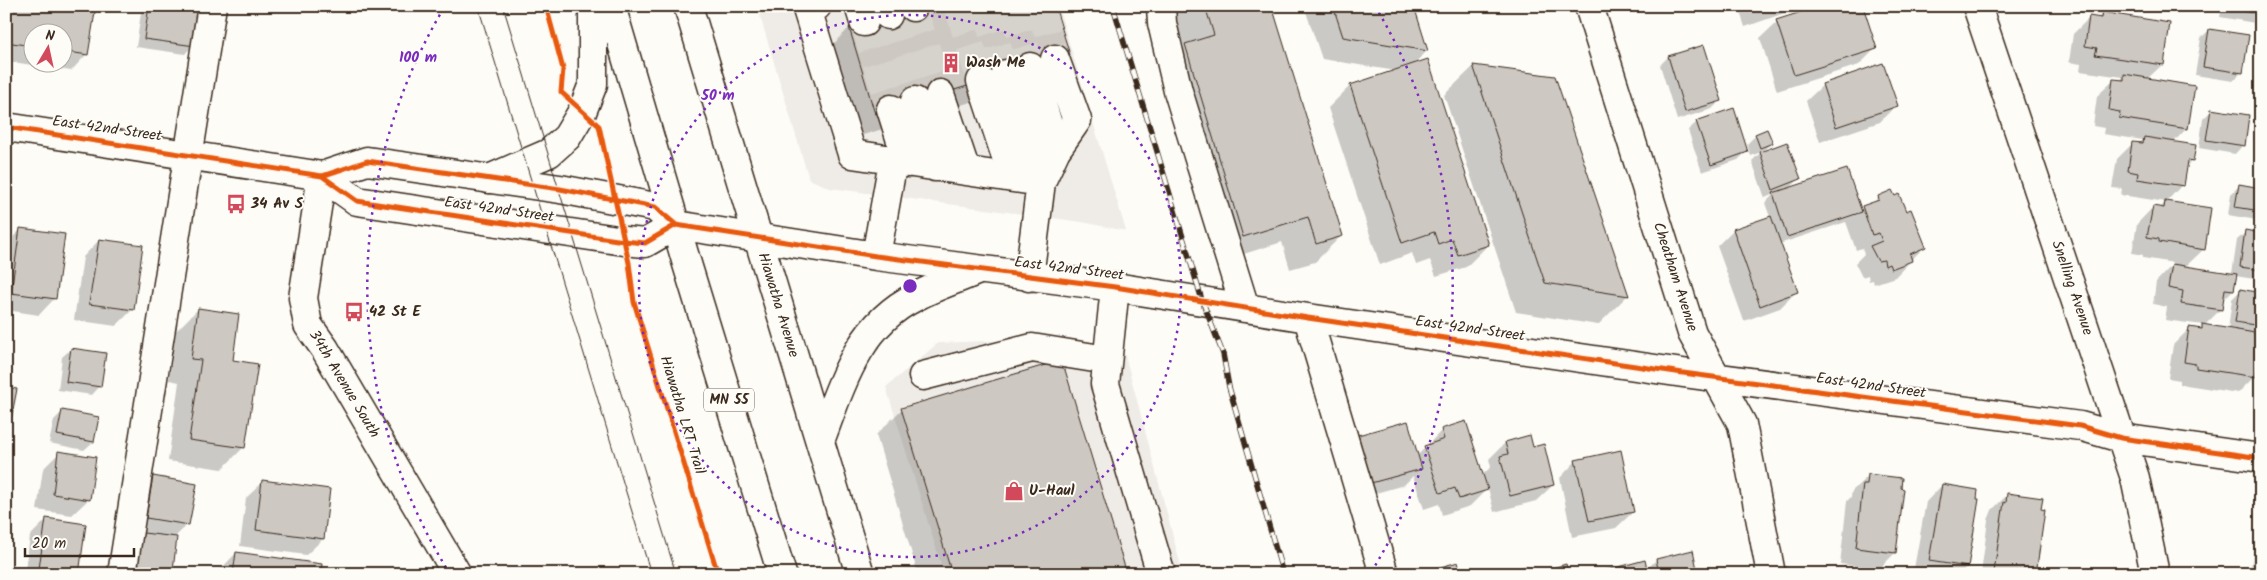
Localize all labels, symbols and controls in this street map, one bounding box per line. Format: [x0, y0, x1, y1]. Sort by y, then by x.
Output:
north arrow [22, 22, 72, 72]
text: N [44, 25, 56, 48]
text: 100 m [399, 46, 437, 70]
place label: Wash Me [966, 51, 1026, 75]
building icon: Wash Me [940, 52, 962, 74]
text: 50 m [700, 84, 735, 108]
street label: East 42nd Street [51, 109, 164, 149]
street label: East 42nd Street [443, 190, 556, 230]
place label: 34 Av S [250, 192, 304, 216]
bus stop icon: 34 Av S [225, 193, 247, 215]
street label: Cheatham Avenue [1646, 219, 1704, 335]
street label: Snelling Avenue [2045, 237, 2100, 339]
street label: Hiawatha Avenue [751, 249, 805, 361]
street label: East 42nd Street [1013, 250, 1126, 288]
centre of rings [901, 277, 919, 295]
place label: 42 St E [369, 300, 422, 324]
bus stop icon: 42 St E [343, 301, 365, 323]
street label: East 42nd Street [1414, 309, 1527, 349]
street label: 34th Avenue South [302, 325, 386, 443]
street label: Hiawatha LRT Trail [653, 353, 712, 478]
street label: East 42nd Street [1815, 366, 1928, 406]
road number: MN 55 [704, 388, 754, 412]
place label: U-Haul [1029, 479, 1075, 503]
shop icon: U-Haul [1003, 480, 1025, 502]
scale bar [25, 525, 134, 557]
text: 20 m [32, 532, 66, 556]

